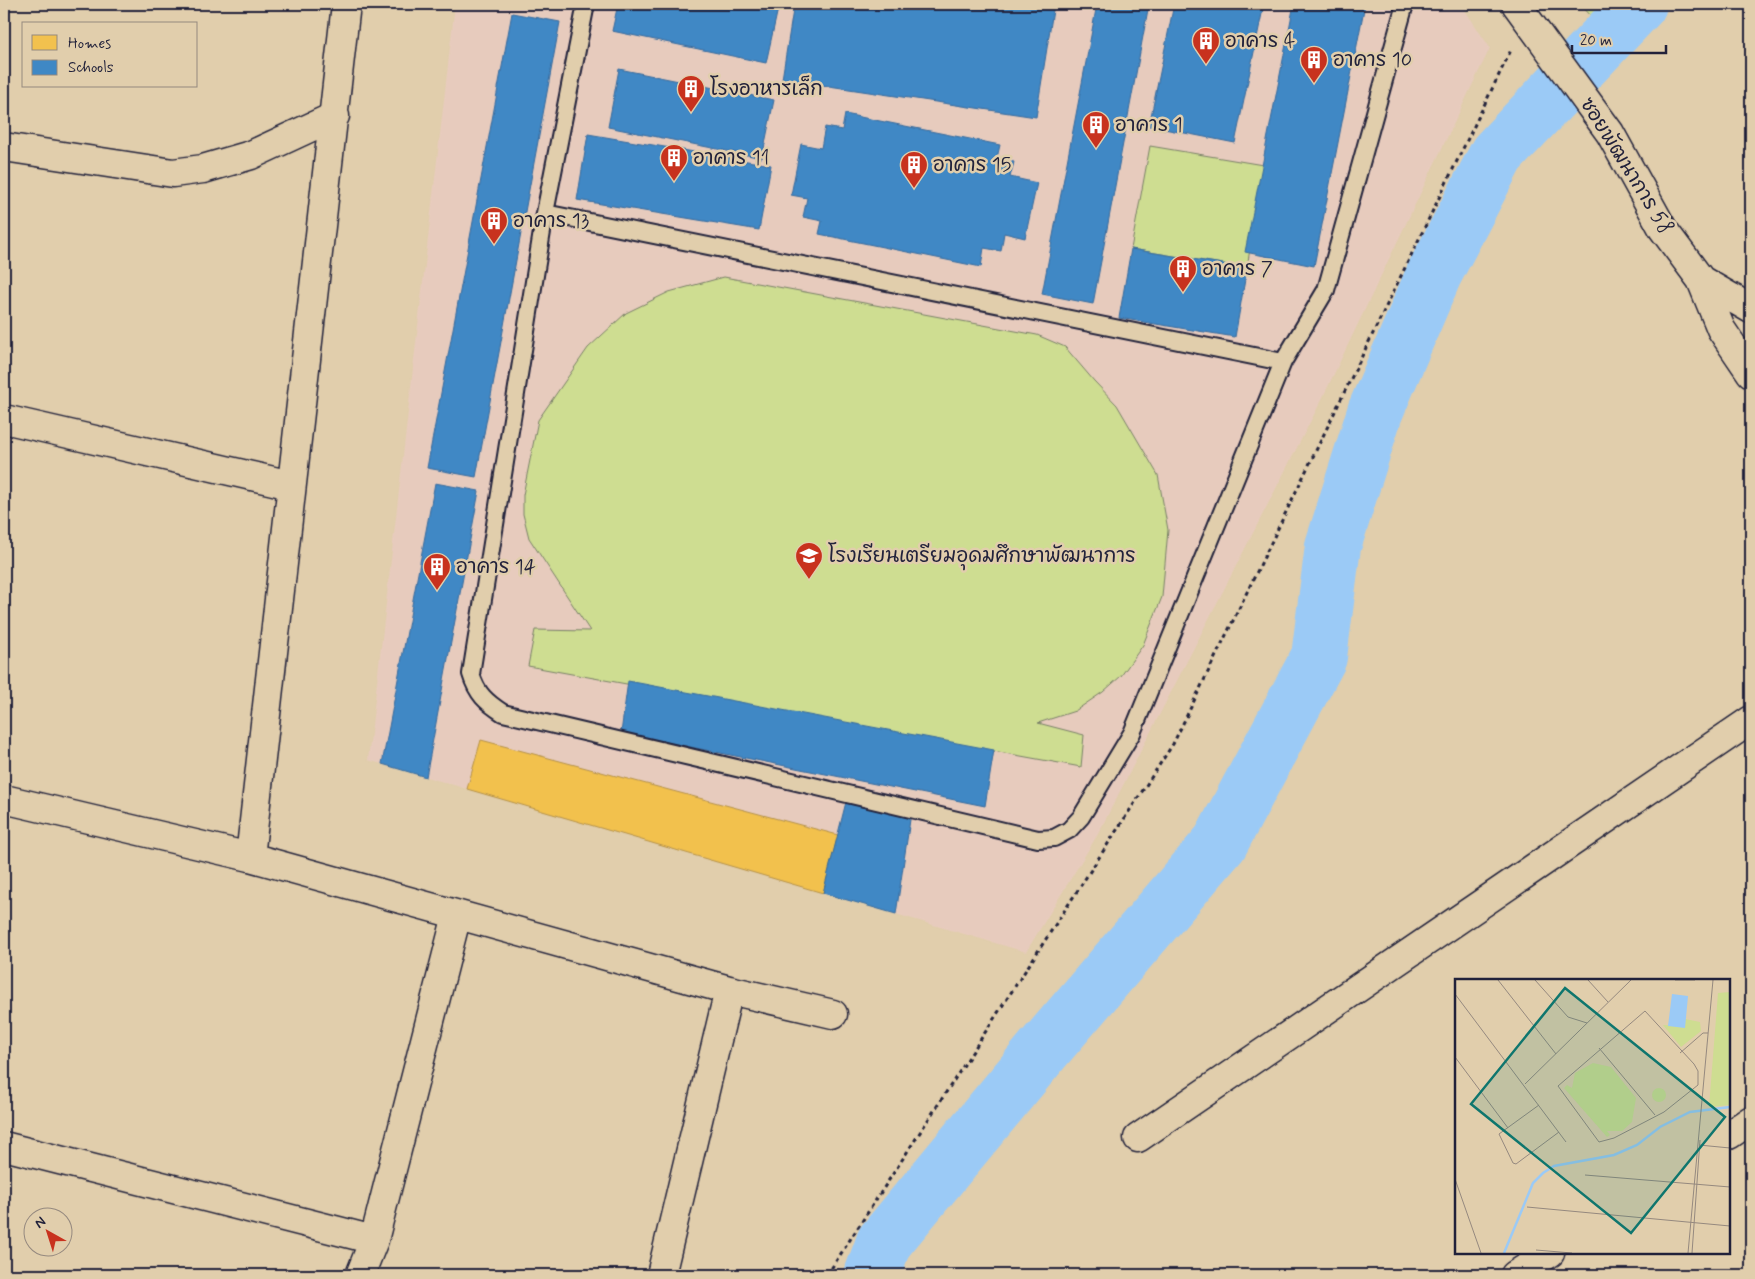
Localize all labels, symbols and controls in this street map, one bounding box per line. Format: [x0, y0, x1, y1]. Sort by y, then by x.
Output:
legend [22, 22, 198, 88]
scale bar [1572, 22, 1666, 54]
building icon: อาคาร 4 [1191, 26, 1221, 65]
place label: อาคาร 4 [1225, 28, 1296, 55]
text: 20 m [1580, 31, 1612, 51]
text: Homes [68, 34, 111, 54]
building icon: อาคาร 10 [1299, 45, 1329, 84]
place label: อาคาร 10 [1333, 47, 1412, 74]
text: Schools [68, 58, 114, 78]
building icon: โรงอาหารเล็ก [676, 74, 706, 113]
place label: โรงอาหารเล็ก [710, 75, 823, 103]
street label: ซอยพัฒนาการ 58 [1573, 93, 1679, 239]
building icon: อาคาร 1 [1081, 110, 1111, 149]
place label: อาคาร 1 [1115, 112, 1183, 139]
building icon: อาคาร 11 [659, 143, 689, 182]
place label: อาคาร 11 [693, 145, 769, 172]
building icon: อาคาร 15 [899, 150, 929, 189]
place label: อาคาร 15 [933, 152, 1011, 179]
building icon: อาคาร 13 [479, 206, 509, 245]
place label: อาคาร 13 [513, 208, 589, 235]
building icon: อาคาร 7 [1168, 254, 1198, 293]
place label: อาคาร 7 [1202, 256, 1273, 283]
school or university icon: โรงเรียนเตรียมอุดมศึกษาพัฒนาการ [794, 541, 824, 580]
place label: โรงเรียนเตรียมอุดมศึกษาพัฒนาการ [828, 542, 1136, 571]
building icon: อาคาร 14 [422, 552, 452, 591]
place label: อาคาร 14 [456, 554, 536, 581]
inset map [1455, 979, 1730, 1254]
north arrow [22, 1206, 72, 1256]
text: N [31, 1213, 50, 1233]

